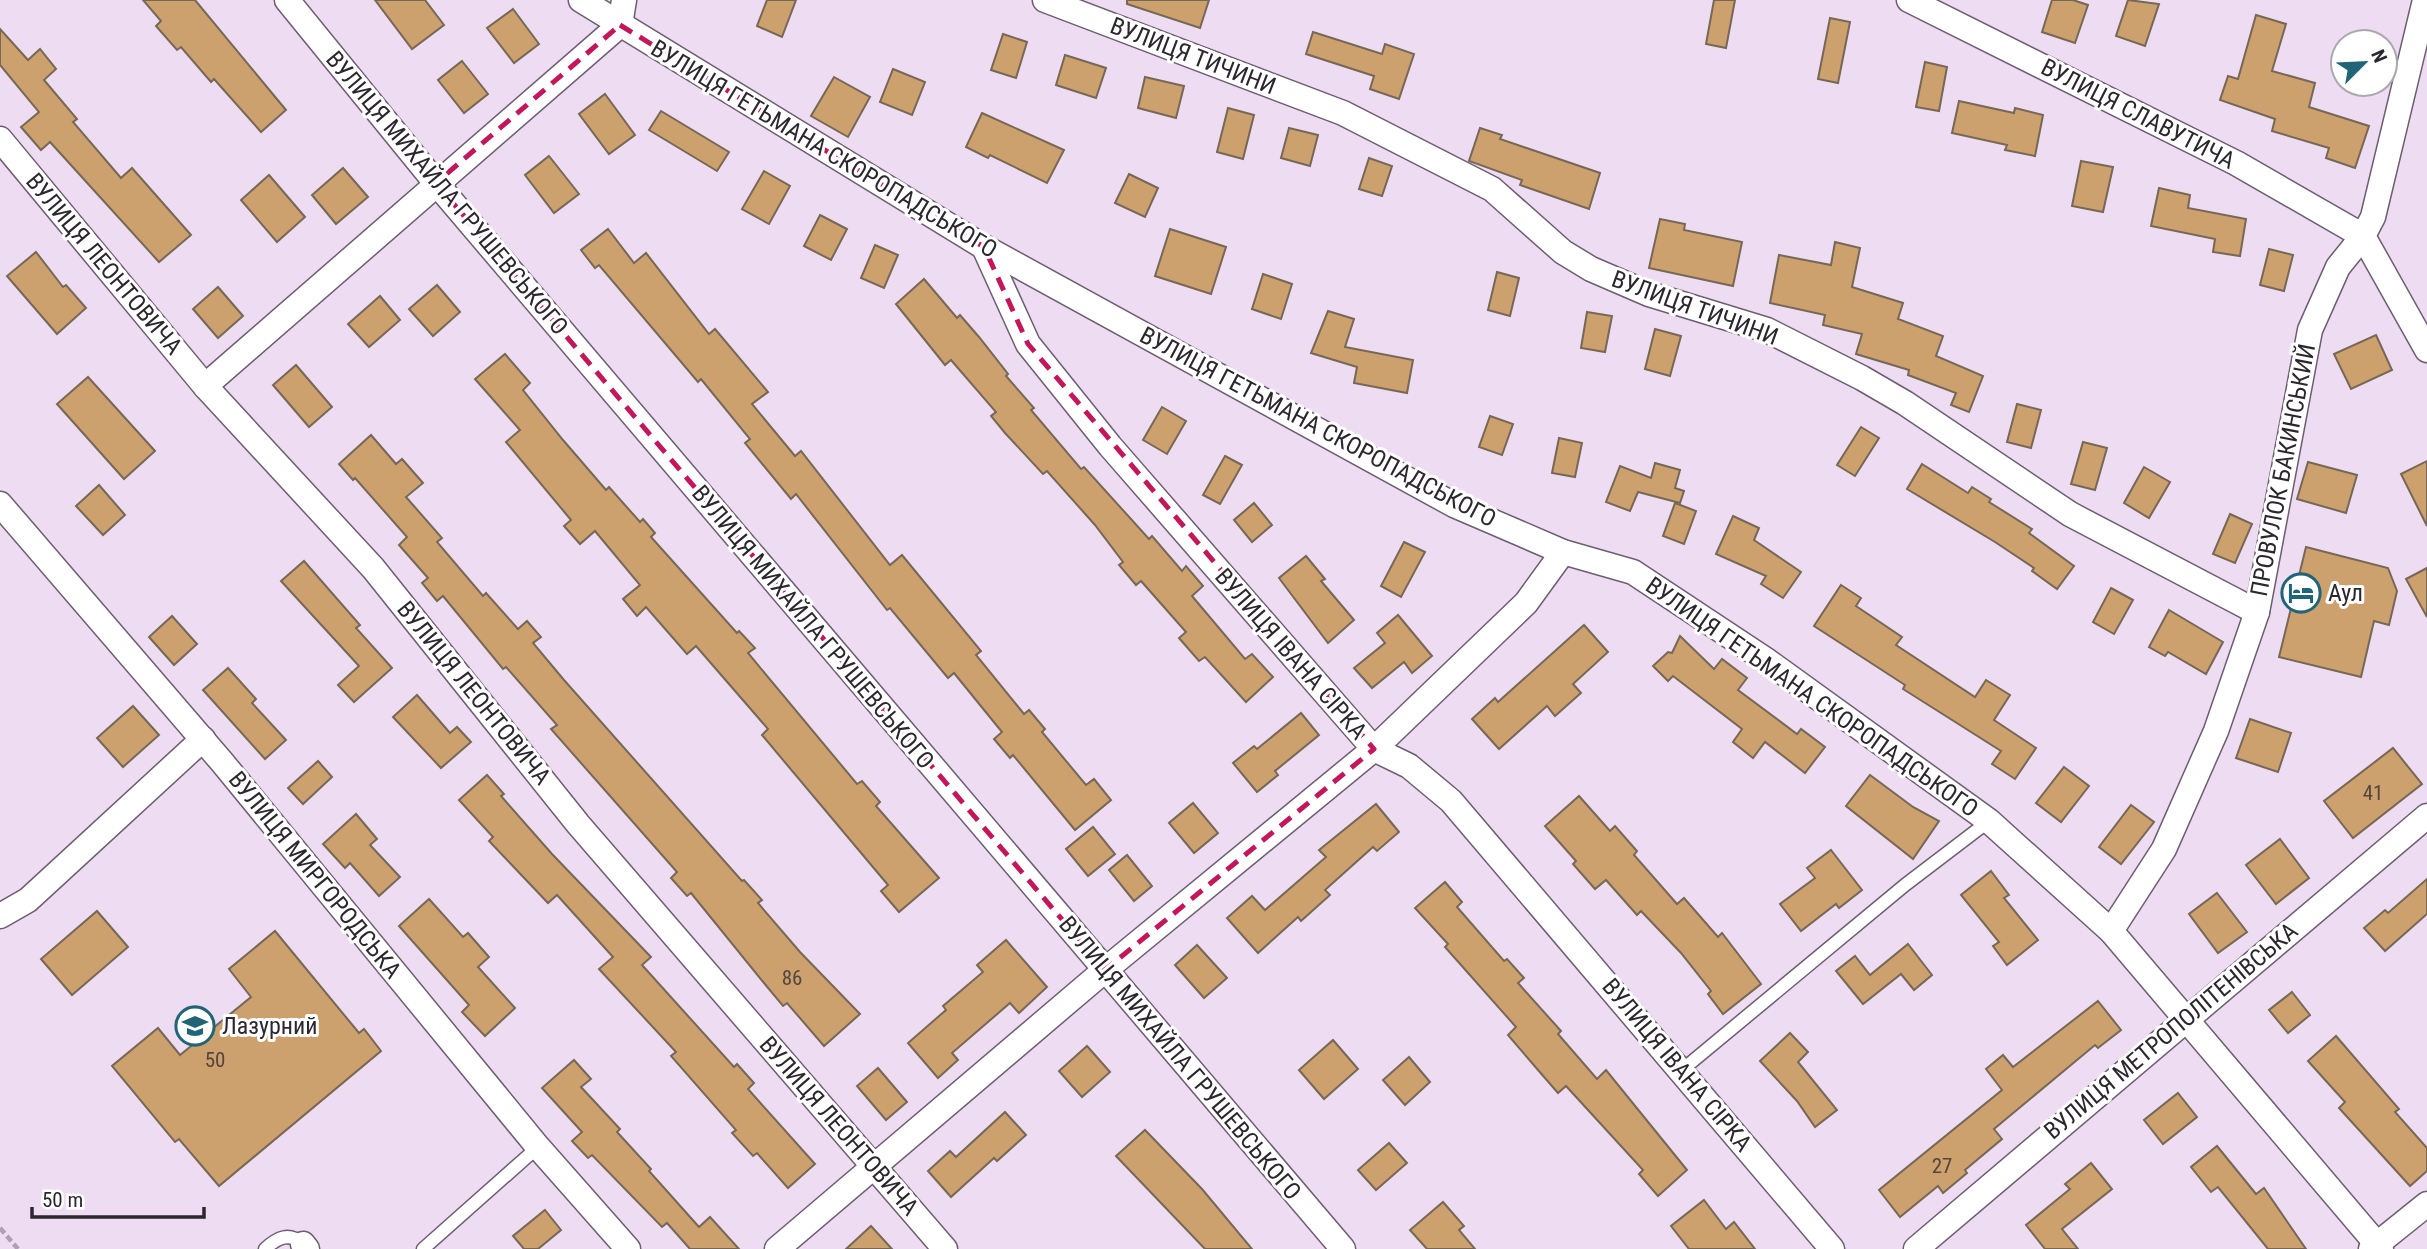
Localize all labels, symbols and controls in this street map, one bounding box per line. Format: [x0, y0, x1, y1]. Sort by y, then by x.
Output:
street label: ВУЛИЦЯ ТИЧИНИ [1106, 12, 1280, 100]
north arrow [2329, 28, 2399, 98]
street label: ВУЛИЦЯ ГЕТЬМАНА СКОРОПАДСЬКОГО [646, 34, 1002, 264]
street label: ВУЛИЦЯ МИХАЙЛА ГРУШЕВСЬКОГО [320, 46, 574, 340]
text: N [2366, 46, 2392, 66]
street label: ВУЛИЦЯ СЛАВУТИЧА [2036, 53, 2240, 175]
street label: ВУЛИЦЯ ЛЕОНТОВИЧА [20, 168, 188, 360]
street label: ВУЛИЦЯ ТИЧИНИ [1608, 265, 1782, 351]
street label: ВУЛИЦЯ ГЕТЬМАНА СКОРОПАДСЬКОГО [1135, 321, 1501, 533]
street label: ПРОВУЛОК БАКИНСЬКИЙ [2245, 341, 2321, 599]
street label: ВУЛИЦЯ МИХАЙЛА ГРУШЕВСЬКОГО [686, 480, 940, 774]
street label: ВУЛИЦЯ ІВАНА СІРКА [1209, 563, 1373, 745]
street label: ВУЛИЦЯ ГЕТЬМАНА СКОРОПАДСЬКОГО [1641, 571, 1983, 823]
hotel icon: Аул [2280, 572, 2322, 614]
place label: Аул [2328, 579, 2363, 607]
street label: ВУЛИЦЯ ЛЕОНТОВИЧА [391, 596, 557, 790]
street label: ВУЛИЦЯ МИРГОРОДСЬКА [223, 766, 407, 984]
house number: 41 [2363, 781, 2383, 805]
street label: ВУЛИЦЯ МИХАЙЛА ГРУШЕВСЬКОГО [1053, 911, 1307, 1205]
street label: ВУЛИЦЯ МЕТРОПОЛІТЕНІВСЬКА [2039, 917, 2303, 1145]
house number: 86 [782, 966, 802, 990]
street label: ВУЛИЦЯ ІВАНА СІРКА [1597, 973, 1758, 1157]
school or university icon: Лазурний [174, 1005, 216, 1047]
place label: Лазурний [222, 1012, 317, 1040]
street label: ВУЛИЦЯ ЛЕОНТОВИЧА [754, 1031, 924, 1221]
house number: 50 [205, 1048, 225, 1072]
house number: 27 [1932, 1154, 1952, 1178]
scale bar [32, 1176, 203, 1220]
text: 50 m [42, 1188, 83, 1212]

